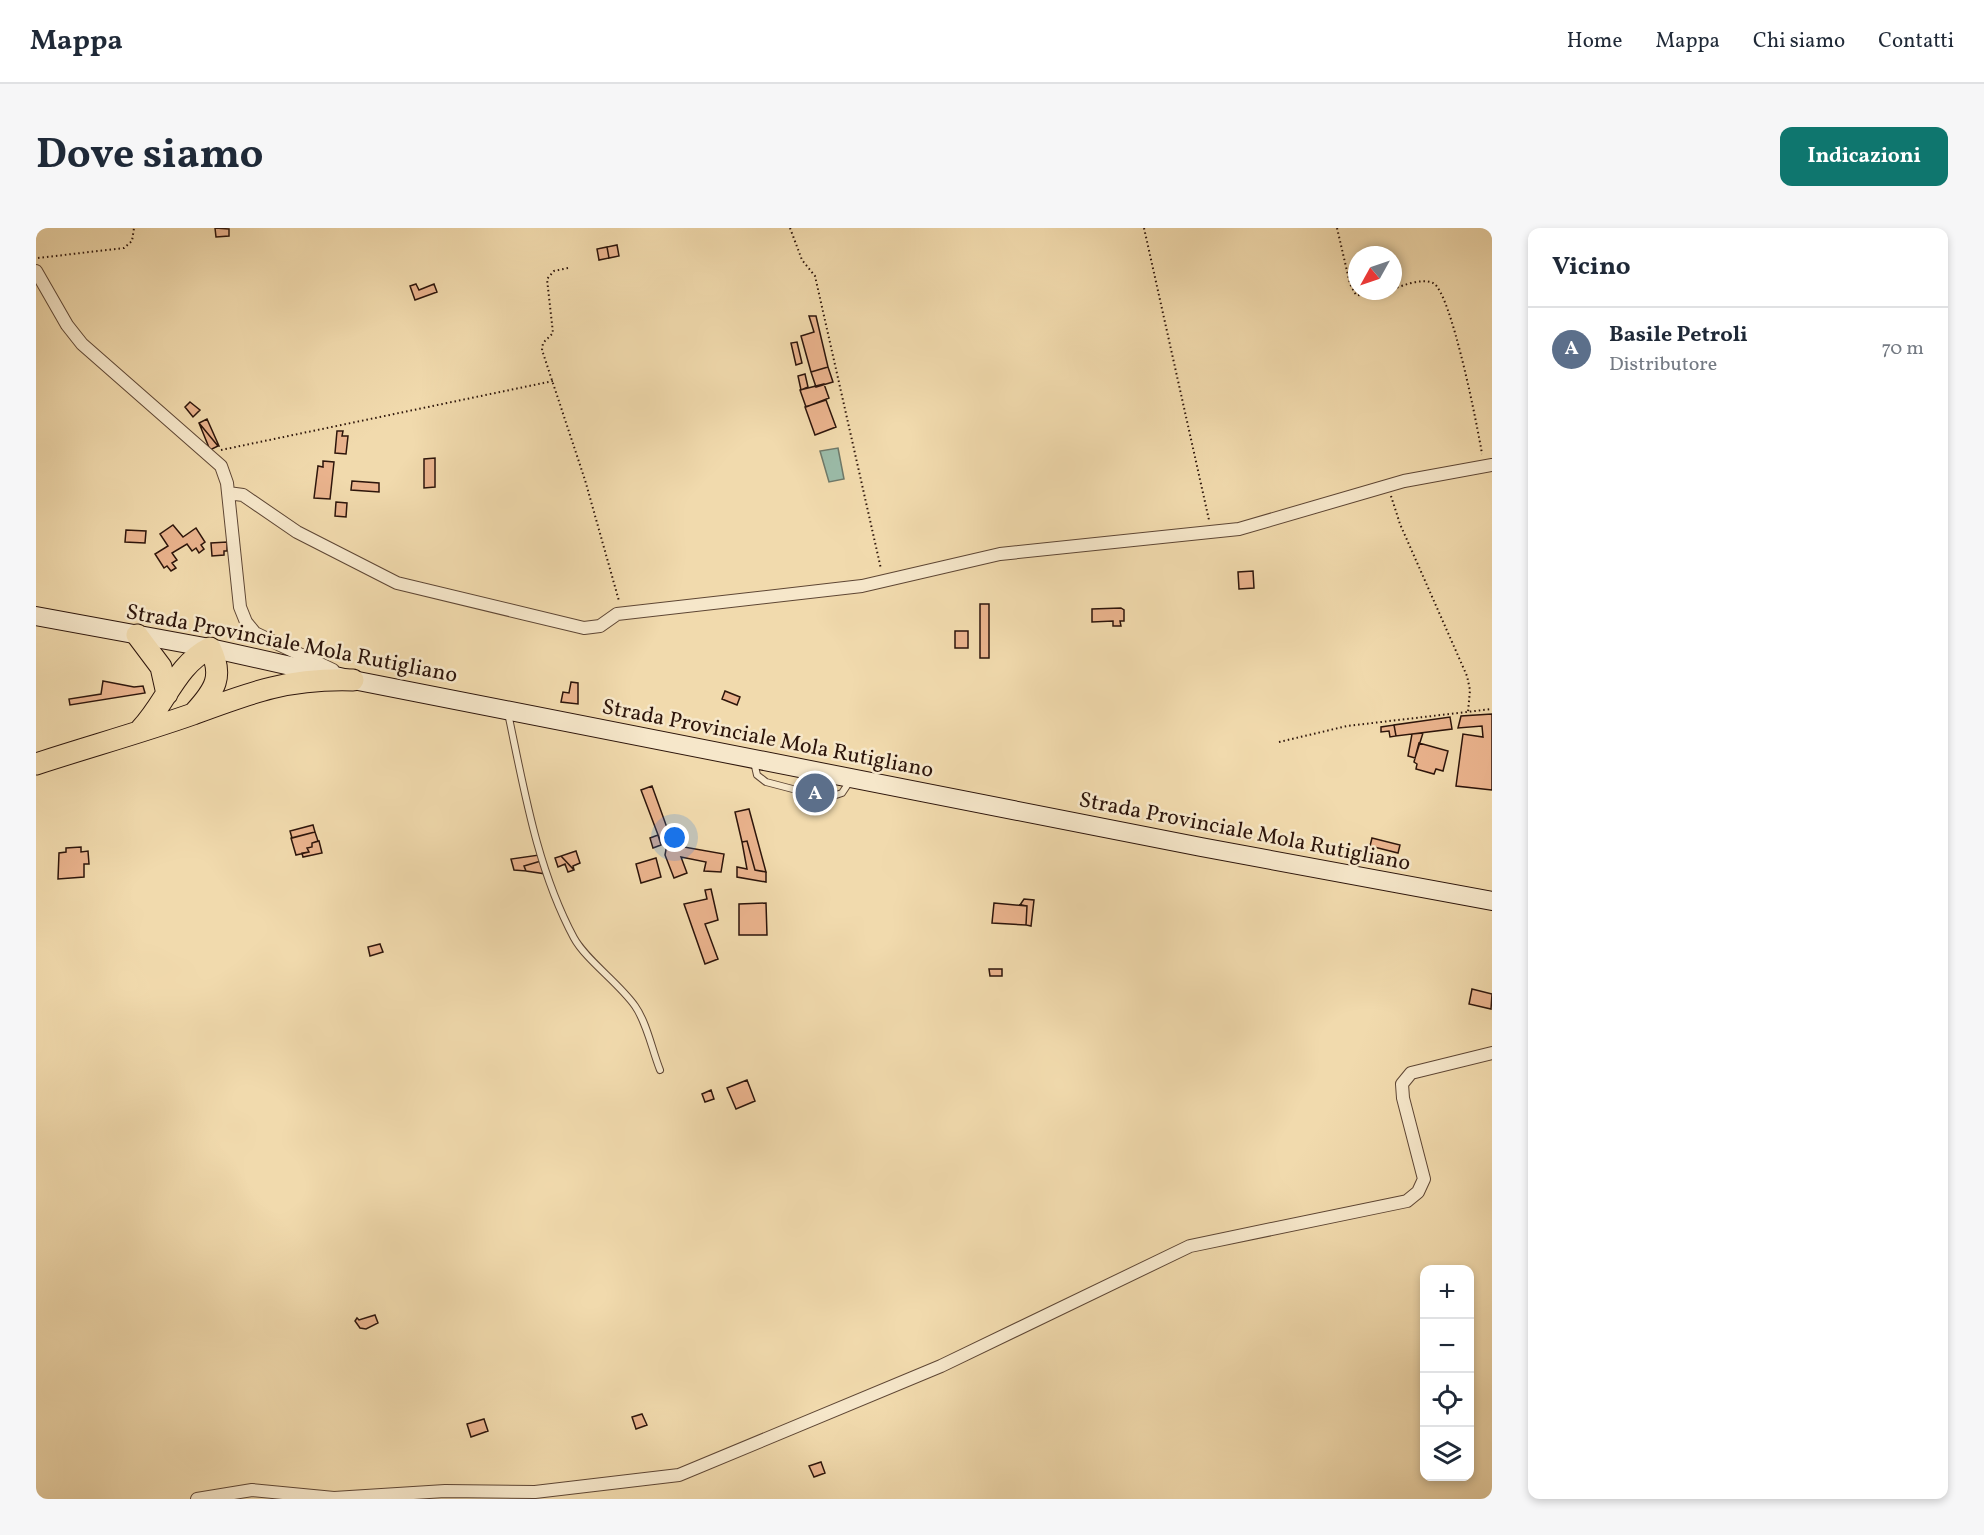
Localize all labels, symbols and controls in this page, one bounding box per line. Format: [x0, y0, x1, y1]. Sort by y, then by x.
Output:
text: Mappa [30, 22, 123, 61]
text: Home [1567, 27, 1622, 56]
text: Mappa [1655, 27, 1720, 56]
text: Chi siamo [1753, 27, 1845, 56]
text: Contatti [1878, 27, 1954, 56]
text: Dove siamo [36, 127, 264, 186]
button: Indicazioni [1780, 127, 1948, 186]
north arrow [1348, 246, 1402, 300]
text: Vicino [1552, 249, 1631, 285]
text: Basile Petroli [1609, 320, 1748, 351]
text: A [1564, 335, 1579, 363]
text: 70 m [1881, 335, 1924, 363]
text: Distributore [1609, 351, 1717, 379]
street label: Strada Provinciale Mola Rutigliano [123, 597, 460, 692]
street label: Strada Provinciale Mola Rutigliano [599, 692, 936, 787]
pin: A [796, 770, 834, 816]
street label: Strada Provinciale Mola Rutigliano [1076, 785, 1413, 880]
your location [660, 823, 689, 852]
map controls [1420, 1265, 1474, 1481]
button: + [1420, 1265, 1474, 1319]
button: − [1420, 1319, 1474, 1373]
button: locate [1420, 1373, 1474, 1427]
button: layers [1420, 1427, 1474, 1481]

